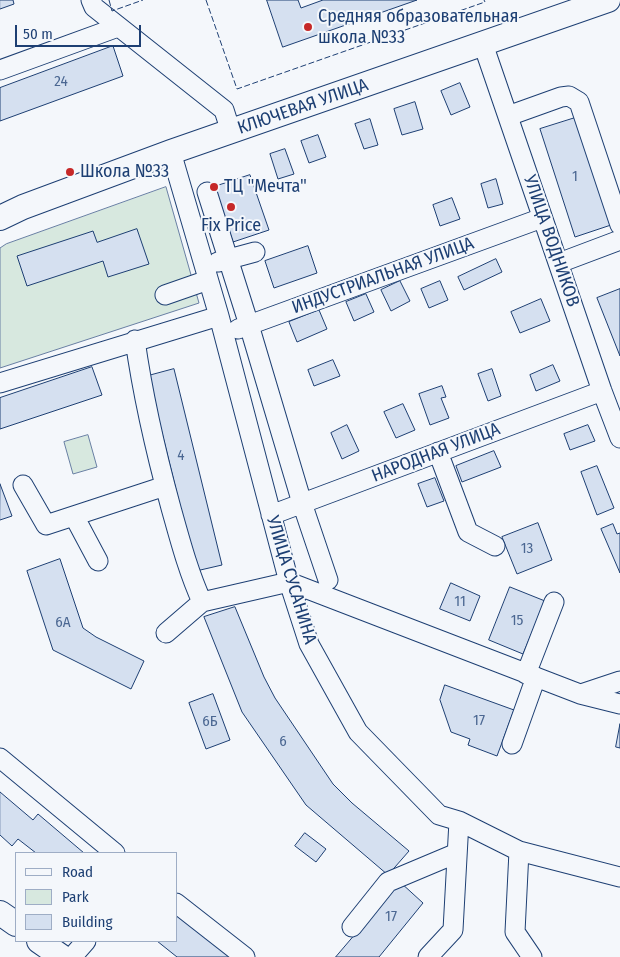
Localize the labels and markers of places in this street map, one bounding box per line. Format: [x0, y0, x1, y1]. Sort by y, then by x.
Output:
place label: Средняя образовательная школа №33 [318, 6, 518, 48]
marker: Средняя образовательная школа №33 [302, 21, 314, 33]
place label: Школа №33 [80, 161, 169, 183]
marker: Школа №33 [64, 166, 76, 178]
place label: ТЦ "Мечта" [224, 176, 307, 198]
marker: ТЦ "Мечта" [208, 181, 220, 193]
marker: Fix Price [225, 201, 237, 213]
place label: Fix Price [201, 215, 261, 237]

